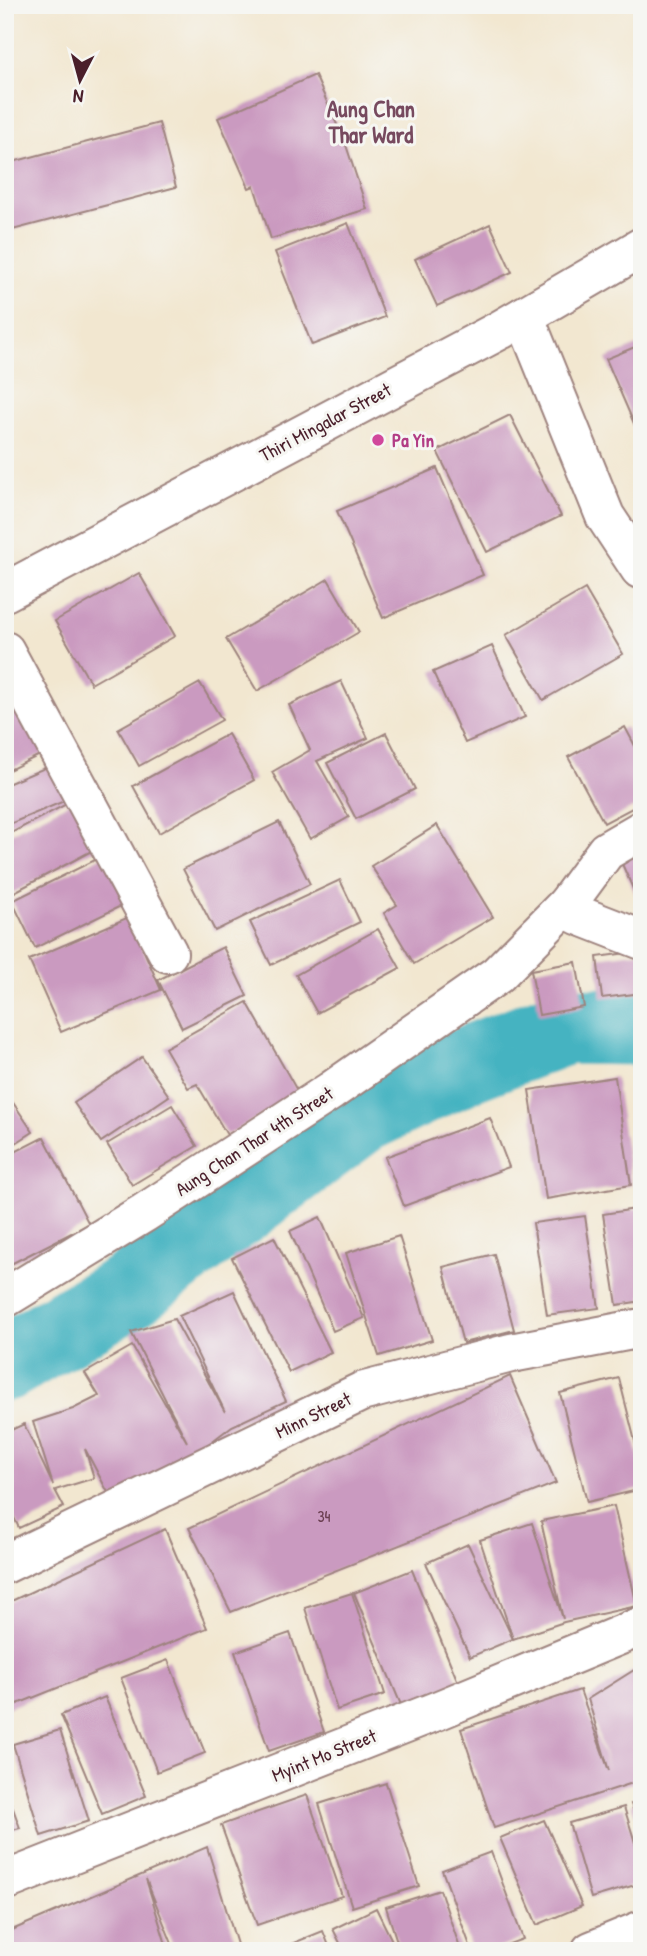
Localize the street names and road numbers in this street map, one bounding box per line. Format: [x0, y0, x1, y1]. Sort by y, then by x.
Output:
street label: Thiri Mingalar Street [255, 376, 396, 468]
street label: Aung Chan Thar 4th Street [170, 1080, 338, 1202]
street label: Minn Street [271, 1385, 356, 1445]
street label: Myint Mo Street [268, 1722, 381, 1788]

